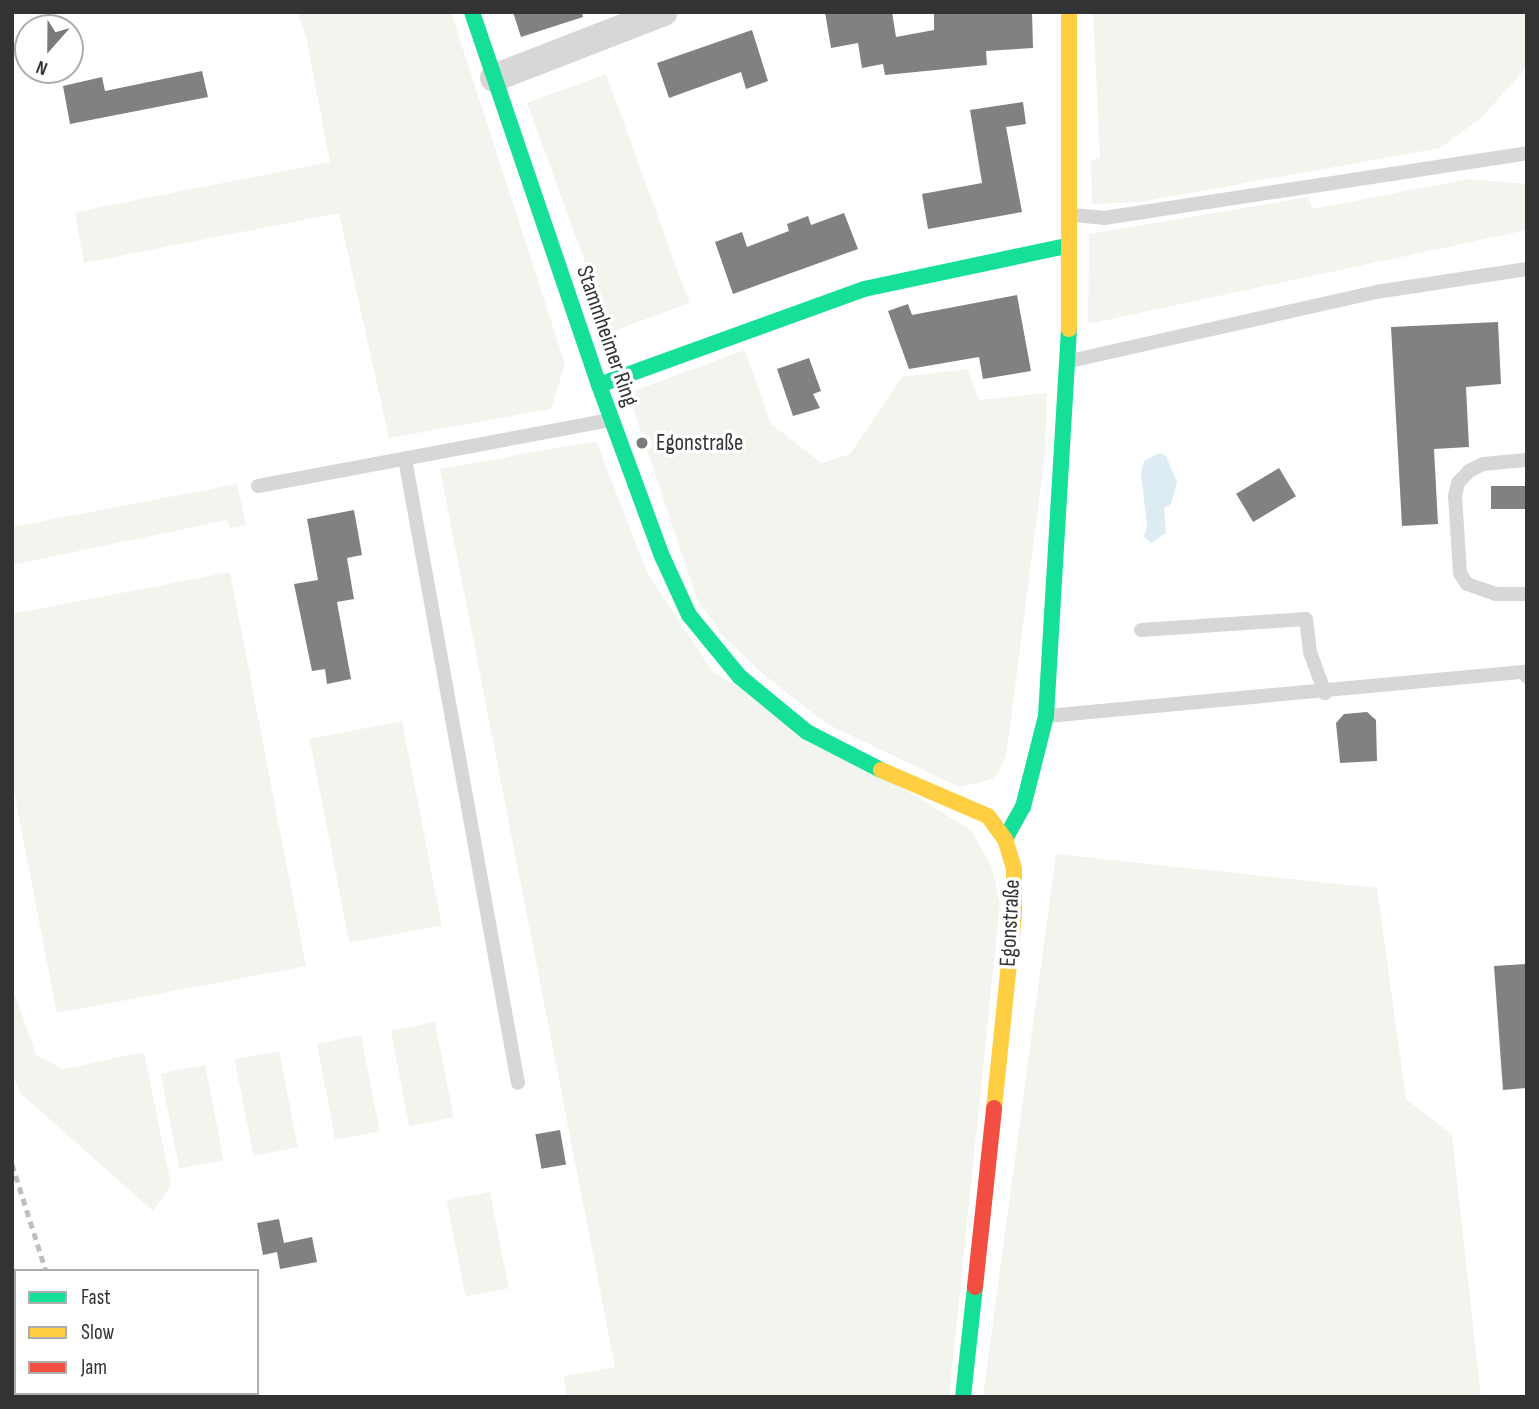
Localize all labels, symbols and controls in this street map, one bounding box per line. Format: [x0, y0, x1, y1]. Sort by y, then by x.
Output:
north arrow [14, 14, 84, 84]
text: N [33, 55, 51, 80]
street label: Stammheimer Ring [570, 262, 644, 410]
place label: Egonstraße [656, 429, 743, 457]
marker: Egonstraße [634, 435, 650, 451]
street label: Egonstraße [994, 879, 1026, 967]
legend [14, 1269, 259, 1395]
text: Fast [81, 1285, 111, 1310]
text: Slow [81, 1320, 114, 1345]
text: Jam [81, 1355, 107, 1380]

